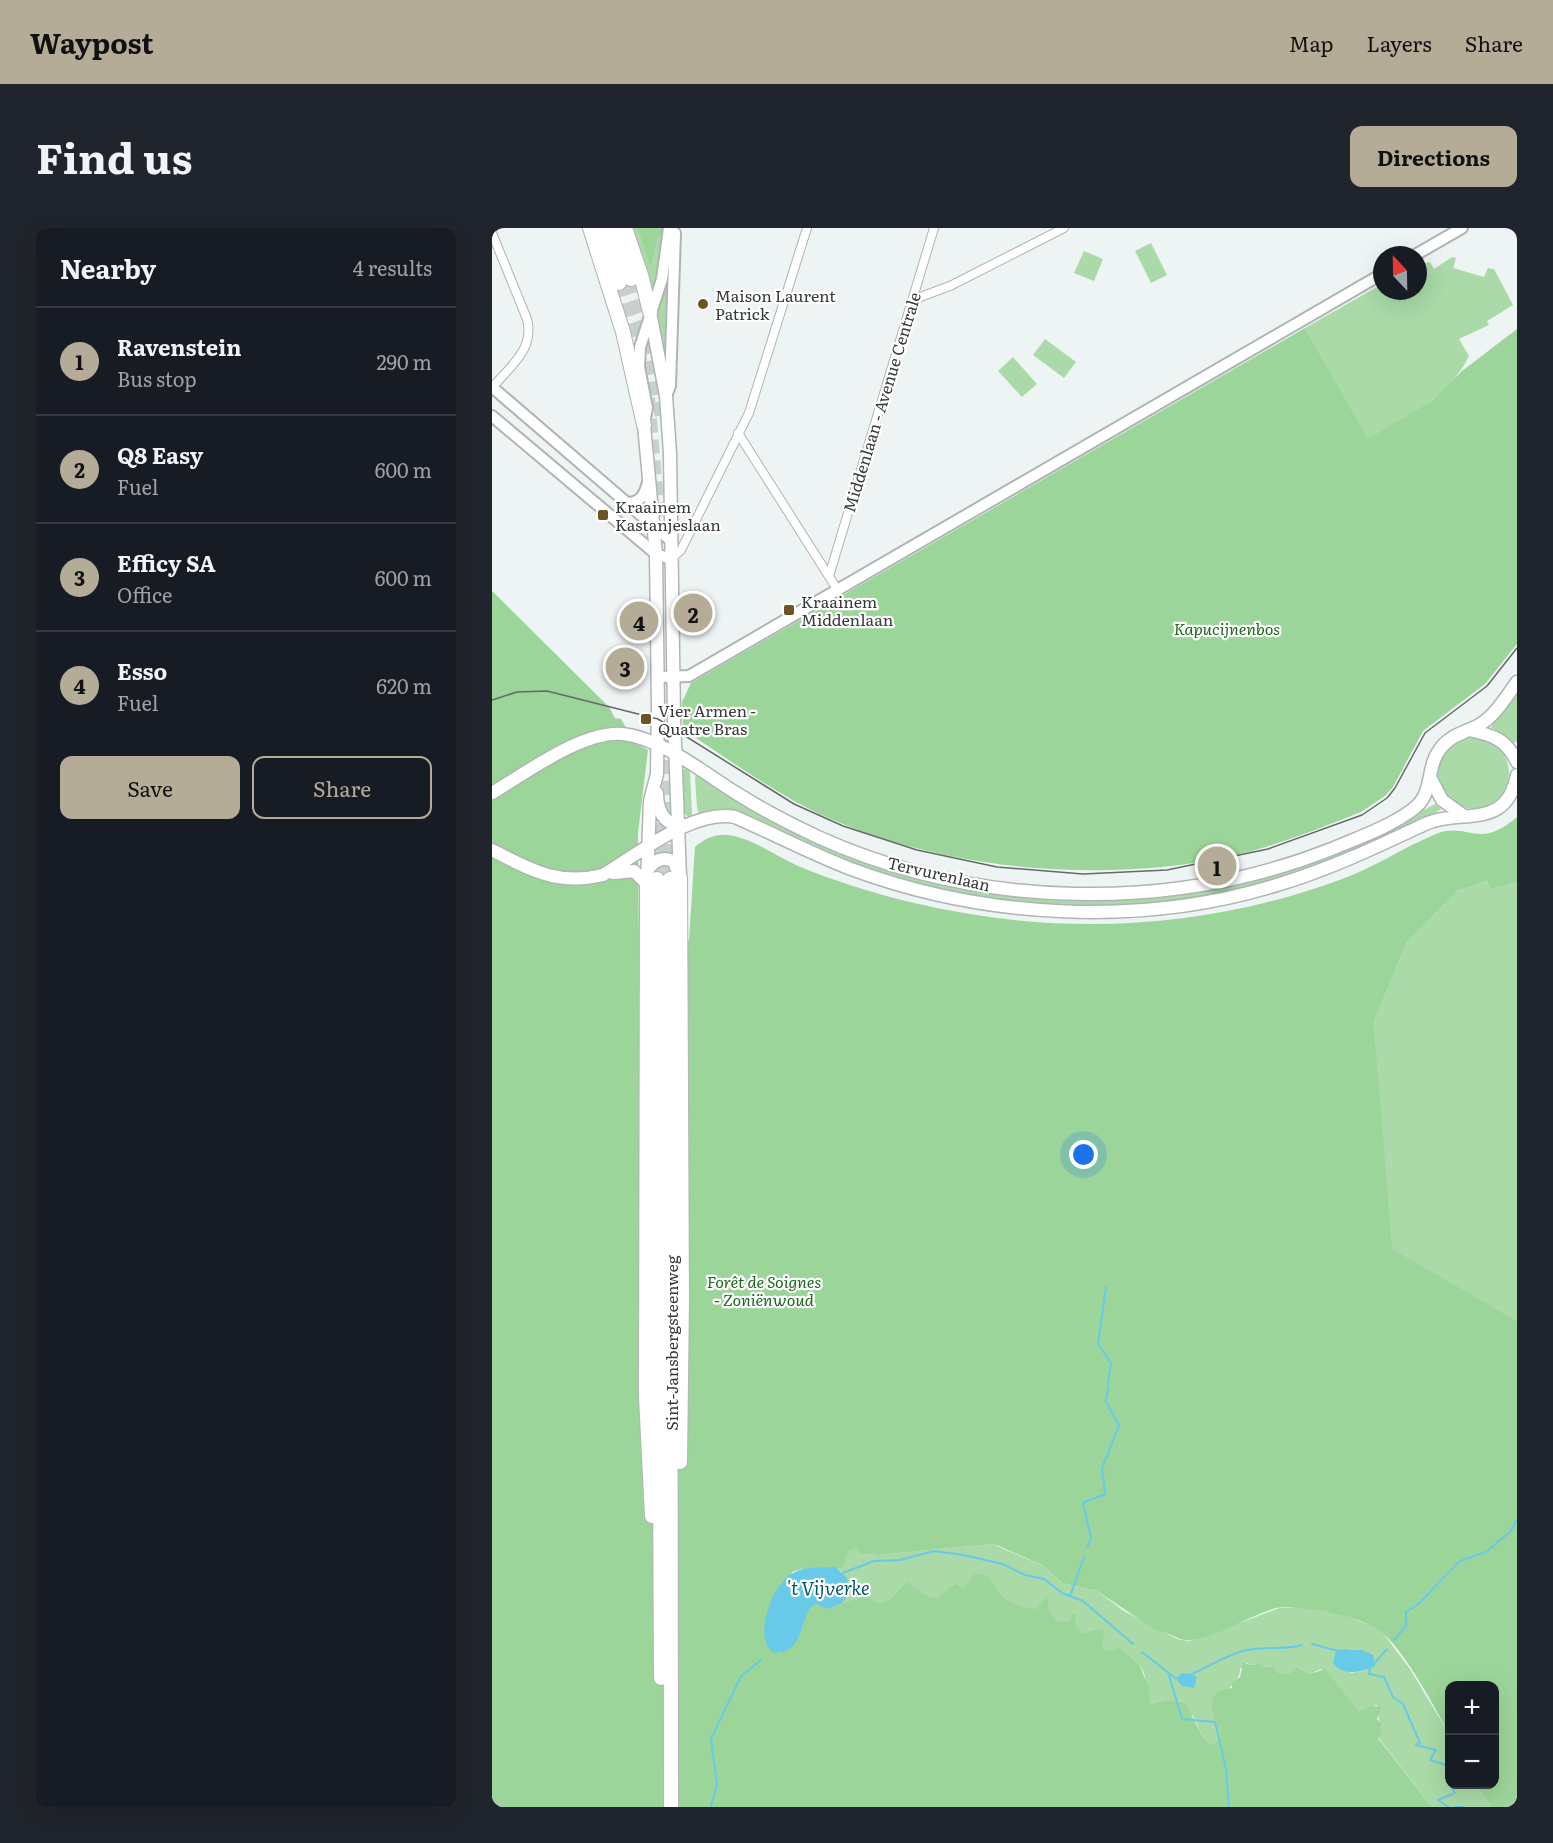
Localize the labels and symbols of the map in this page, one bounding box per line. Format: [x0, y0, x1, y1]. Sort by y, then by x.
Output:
north arrow [1373, 246, 1427, 300]
place label: Maison Laurent Patrick [715, 283, 836, 325]
street label: Middenlaan - Avenue Centrale [836, 289, 926, 515]
marker: Maison Laurent Patrick [696, 297, 710, 311]
place label: Kraainem Kastanjeslaan [615, 494, 721, 536]
marker: Kraainem Kastanjeslaan [596, 508, 610, 522]
place label: Kraainem Middenlaan [801, 589, 894, 631]
pin: 2 [674, 590, 712, 636]
pin: 4 [620, 598, 658, 644]
marker: Kraainem Middenlaan [782, 603, 796, 617]
park label: Kapucijnenbos [1174, 616, 1280, 640]
pin: 3 [606, 644, 644, 690]
place label: Vier Armen - Quatre Bras [658, 698, 756, 740]
marker: Vier Armen - Quatre Bras [639, 712, 653, 726]
pin: 1 [1198, 844, 1236, 888]
street label: Tervurenlaan [885, 849, 993, 897]
your location [1069, 1140, 1098, 1169]
street label: Sint-Jansbergsteenweg [659, 1255, 683, 1431]
park label: Forêt de Soignes - Zoniënwoud [707, 1269, 821, 1311]
water label: 't Vijverke [786, 1574, 870, 1601]

